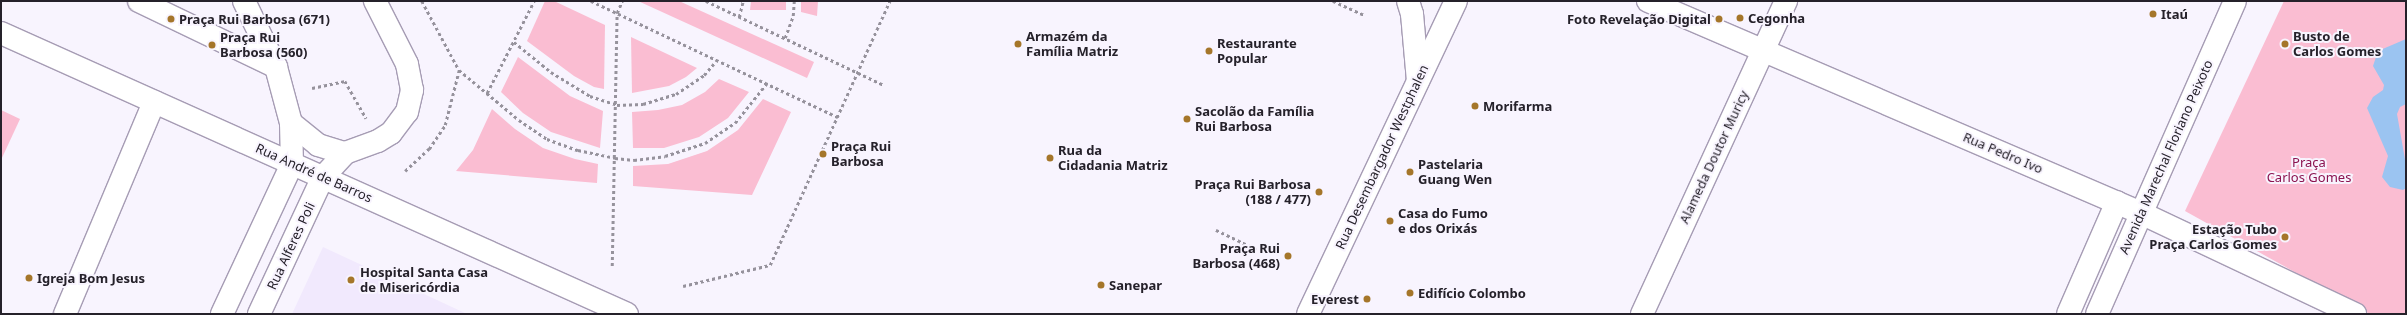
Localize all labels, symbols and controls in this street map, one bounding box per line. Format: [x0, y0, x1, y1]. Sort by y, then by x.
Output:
place label: Itaú [2161, 6, 2188, 22]
marker: Itaú [2148, 9, 2158, 19]
place label: Cegonha [1748, 10, 1805, 26]
place label: Praça Rui Barbosa (671) [179, 11, 330, 27]
place label: Foto Revelação Digital [1567, 11, 1711, 27]
marker: Cegonha [1735, 13, 1745, 23]
marker: Praça Rui Barbosa (671) [166, 14, 176, 24]
marker: Foto Revelação Digital [1714, 14, 1724, 24]
place label: Armazém da Família Matriz [1026, 29, 1118, 60]
place label: Busto de Carlos Gomes [2293, 29, 2381, 60]
place label: Praça Rui Barbosa (560) [220, 30, 307, 61]
place label: Restaurante Popular [1217, 36, 1297, 67]
marker: Armazém da Família Matriz [1013, 39, 1023, 49]
marker: Busto de Carlos Gomes [2280, 39, 2290, 49]
marker: Praça Rui Barbosa (560) [207, 40, 217, 50]
marker: Restaurante Popular [1204, 46, 1214, 56]
street label: Avenida Marechal Floriano Peixoto [2116, 57, 2216, 257]
street label: Rua Desembargador Westphalen [1332, 62, 1432, 252]
street label: Alameda Doutor Muricy [1676, 88, 1752, 226]
place label: Morifarma [1483, 98, 1552, 114]
marker: Morifarma [1470, 101, 1480, 111]
place label: Sacolão da Família Rui Barbosa [1195, 104, 1314, 135]
marker: Sacolão da Família Rui Barbosa [1182, 114, 1192, 124]
street label: Rua Pedro Ivo [1961, 129, 2045, 177]
place label: Praça Rui Barbosa [831, 139, 891, 170]
street label: Rua André de Barros [253, 140, 375, 206]
place label: Rua da Cidadania Matriz [1058, 143, 1168, 174]
marker: Praça Rui Barbosa [818, 149, 828, 159]
marker: Rua da Cidadania Matriz [1045, 153, 1055, 163]
park label: Praça Carlos Gomes [2267, 155, 2351, 186]
place label: Pastelaria Guang Wen [1418, 157, 1492, 188]
marker: Pastelaria Guang Wen [1405, 167, 1415, 177]
place label: Praça Rui Barbosa (188 / 477) [1195, 177, 1311, 208]
marker: Praça Rui Barbosa (188 / 477) [1314, 187, 1324, 197]
street label: Rua Alferes Poli [264, 200, 318, 292]
place label: Casa do Fumo e dos Orixás [1398, 206, 1488, 237]
marker: Casa do Fumo e dos Orixás [1385, 216, 1395, 226]
place label: Estação Tubo Praça Carlos Gomes [2149, 222, 2277, 253]
marker: Estação Tubo Praça Carlos Gomes [2280, 232, 2290, 242]
place label: Praça Rui Barbosa (468) [1193, 241, 1280, 272]
marker: Praça Rui Barbosa (468) [1283, 251, 1293, 261]
place label: Hospital Santa Casa de Misericórdia [360, 265, 488, 296]
place label: Igreja Bom Jesus [37, 270, 145, 286]
marker: Igreja Bom Jesus [24, 273, 34, 283]
marker: Hospital Santa Casa de Misericórdia [345, 274, 357, 286]
place label: Sanepar [1109, 277, 1162, 293]
marker: Sanepar [1096, 280, 1106, 290]
place label: Edifício Colombo [1418, 285, 1526, 301]
marker: Edifício Colombo [1405, 288, 1415, 298]
place label: Everest [1311, 291, 1359, 307]
marker: Everest [1362, 294, 1372, 304]

